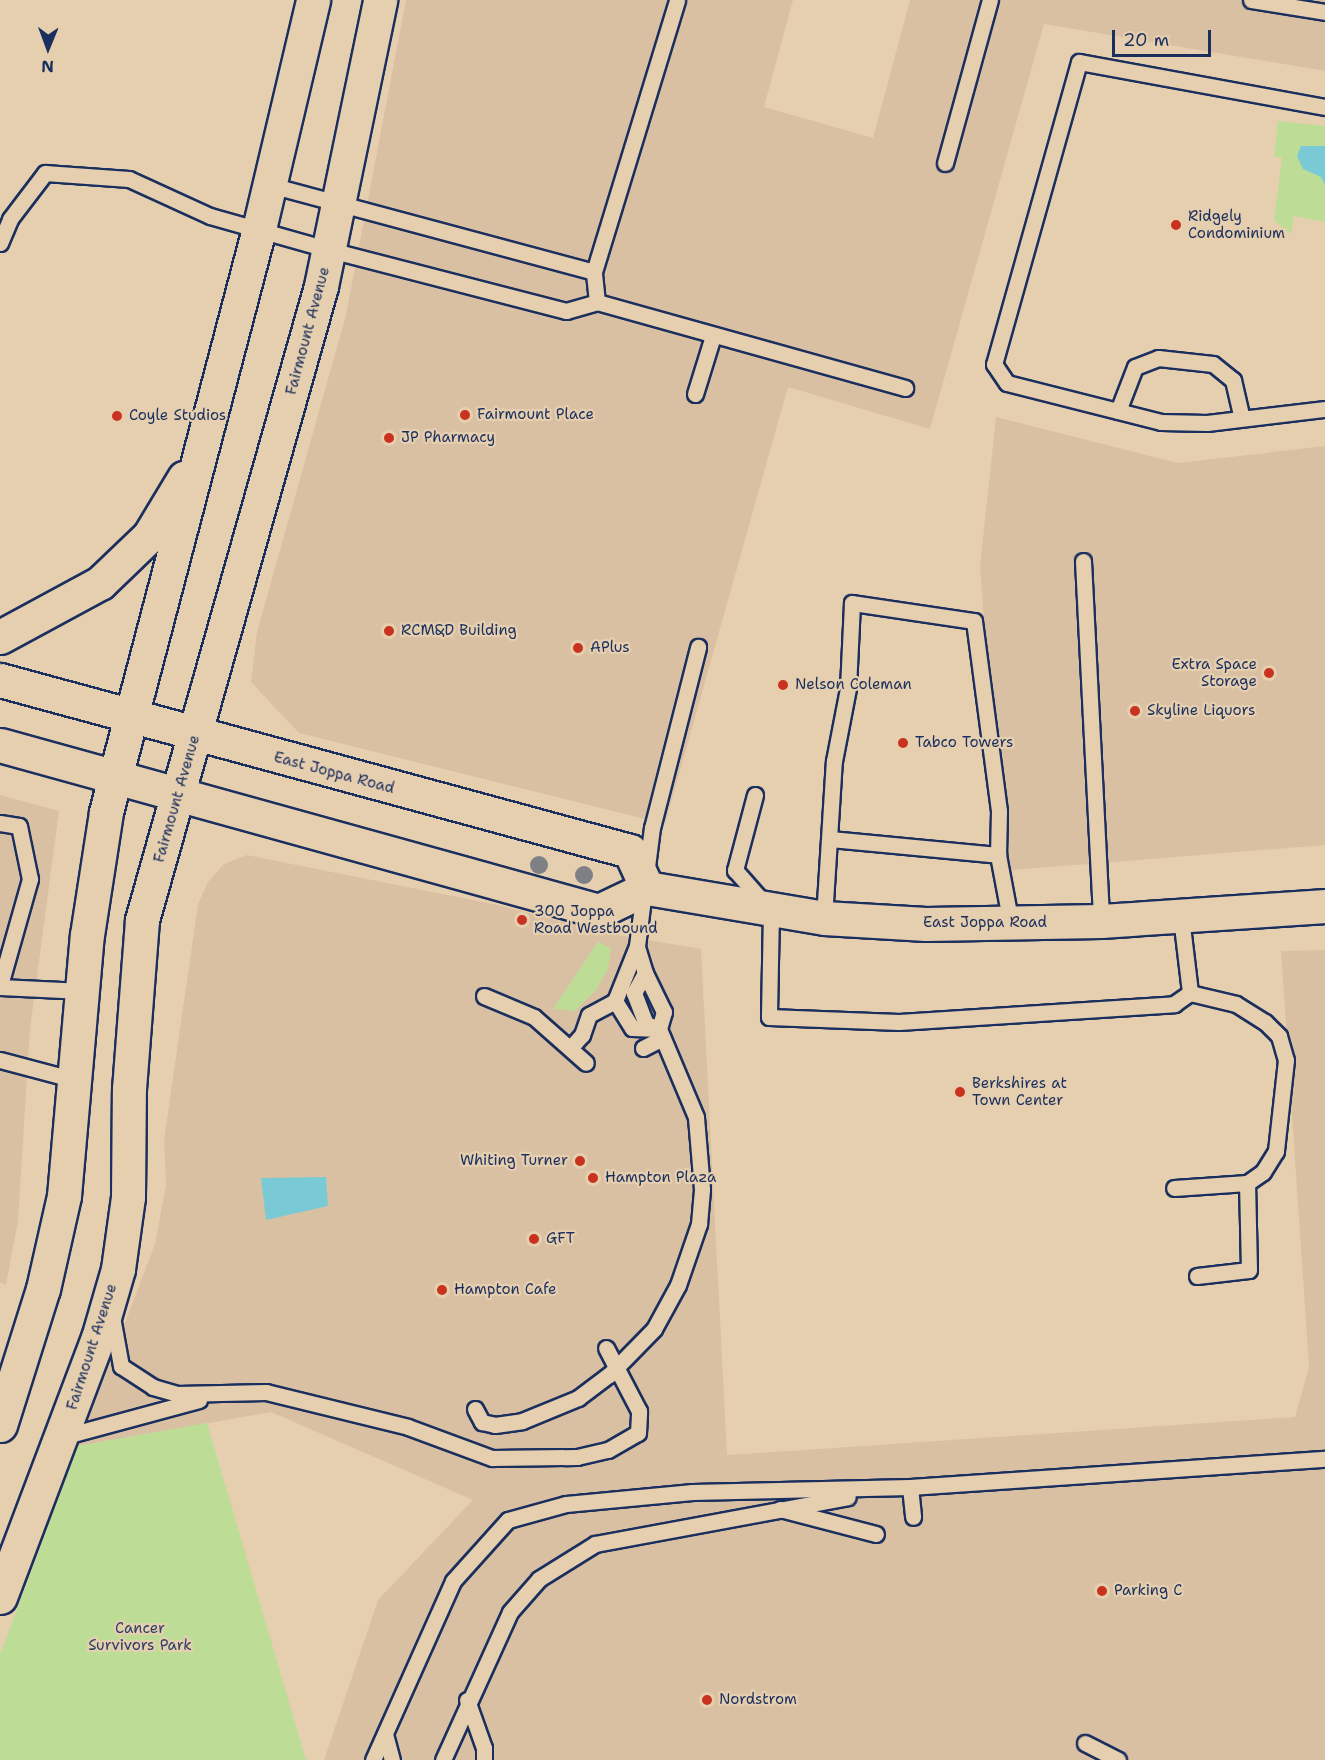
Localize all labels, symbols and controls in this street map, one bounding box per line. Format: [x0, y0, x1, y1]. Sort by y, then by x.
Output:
north arrow [18, 18, 78, 78]
scale bar [1115, 18, 1214, 56]
text: 20 m [1123, 28, 1169, 52]
text: N [41, 56, 54, 77]
place label: Ridgely Condominium [1188, 207, 1285, 242]
marker: Ridgely Condominium [1169, 218, 1183, 232]
street label: Fairmount Avenue [282, 265, 334, 397]
place label: Fairmount Place [477, 406, 594, 424]
place label: Coyle Studios [129, 407, 226, 425]
marker: Fairmount Place [458, 408, 472, 422]
marker: Coyle Studios [110, 409, 124, 423]
place label: JP Pharmacy [401, 429, 495, 447]
marker: JP Pharmacy [382, 431, 396, 445]
place label: RCM&D Building [401, 622, 517, 640]
marker: RCM&D Building [382, 624, 396, 638]
place label: APlus [590, 639, 630, 657]
marker: APlus [571, 641, 585, 655]
place label: Extra Space Storage [1171, 655, 1257, 690]
marker: Extra Space Storage [1262, 666, 1276, 680]
place label: Nelson Coleman [795, 676, 912, 694]
marker: Nelson Coleman [776, 678, 790, 692]
place label: Skyline Liquors [1147, 702, 1255, 720]
marker: Skyline Liquors [1128, 704, 1142, 718]
street label: Fairmount Avenue [150, 733, 204, 865]
place label: Tabco Towers [915, 734, 1013, 752]
marker: Tabco Towers [896, 736, 910, 750]
street label: East Joppa Road [272, 748, 396, 798]
place label: 300 Joppa Road Westbound [534, 902, 658, 937]
marker: 300 Joppa Road Westbound [515, 913, 529, 927]
street label: East Joppa Road [923, 914, 1047, 932]
place label: Berkshires at Town Center [972, 1074, 1067, 1109]
marker: Berkshires at Town Center [953, 1085, 967, 1099]
place label: Whiting Turner [460, 1152, 568, 1170]
marker: Whiting Turner [573, 1154, 587, 1168]
place label: Hampton Plaza [605, 1169, 716, 1187]
marker: Hampton Plaza [586, 1171, 600, 1185]
place label: GFT [546, 1230, 575, 1248]
marker: GFT [527, 1232, 541, 1246]
place label: Hampton Cafe [454, 1281, 556, 1299]
street label: Fairmount Avenue [63, 1282, 121, 1412]
marker: Hampton Cafe [435, 1283, 449, 1297]
place label: Parking C [1114, 1582, 1182, 1600]
marker: Parking C [1095, 1584, 1109, 1598]
park label: Cancer Survivors Park [88, 1619, 192, 1654]
place label: Nordstrom [719, 1691, 797, 1709]
marker: Nordstrom [700, 1693, 714, 1707]

